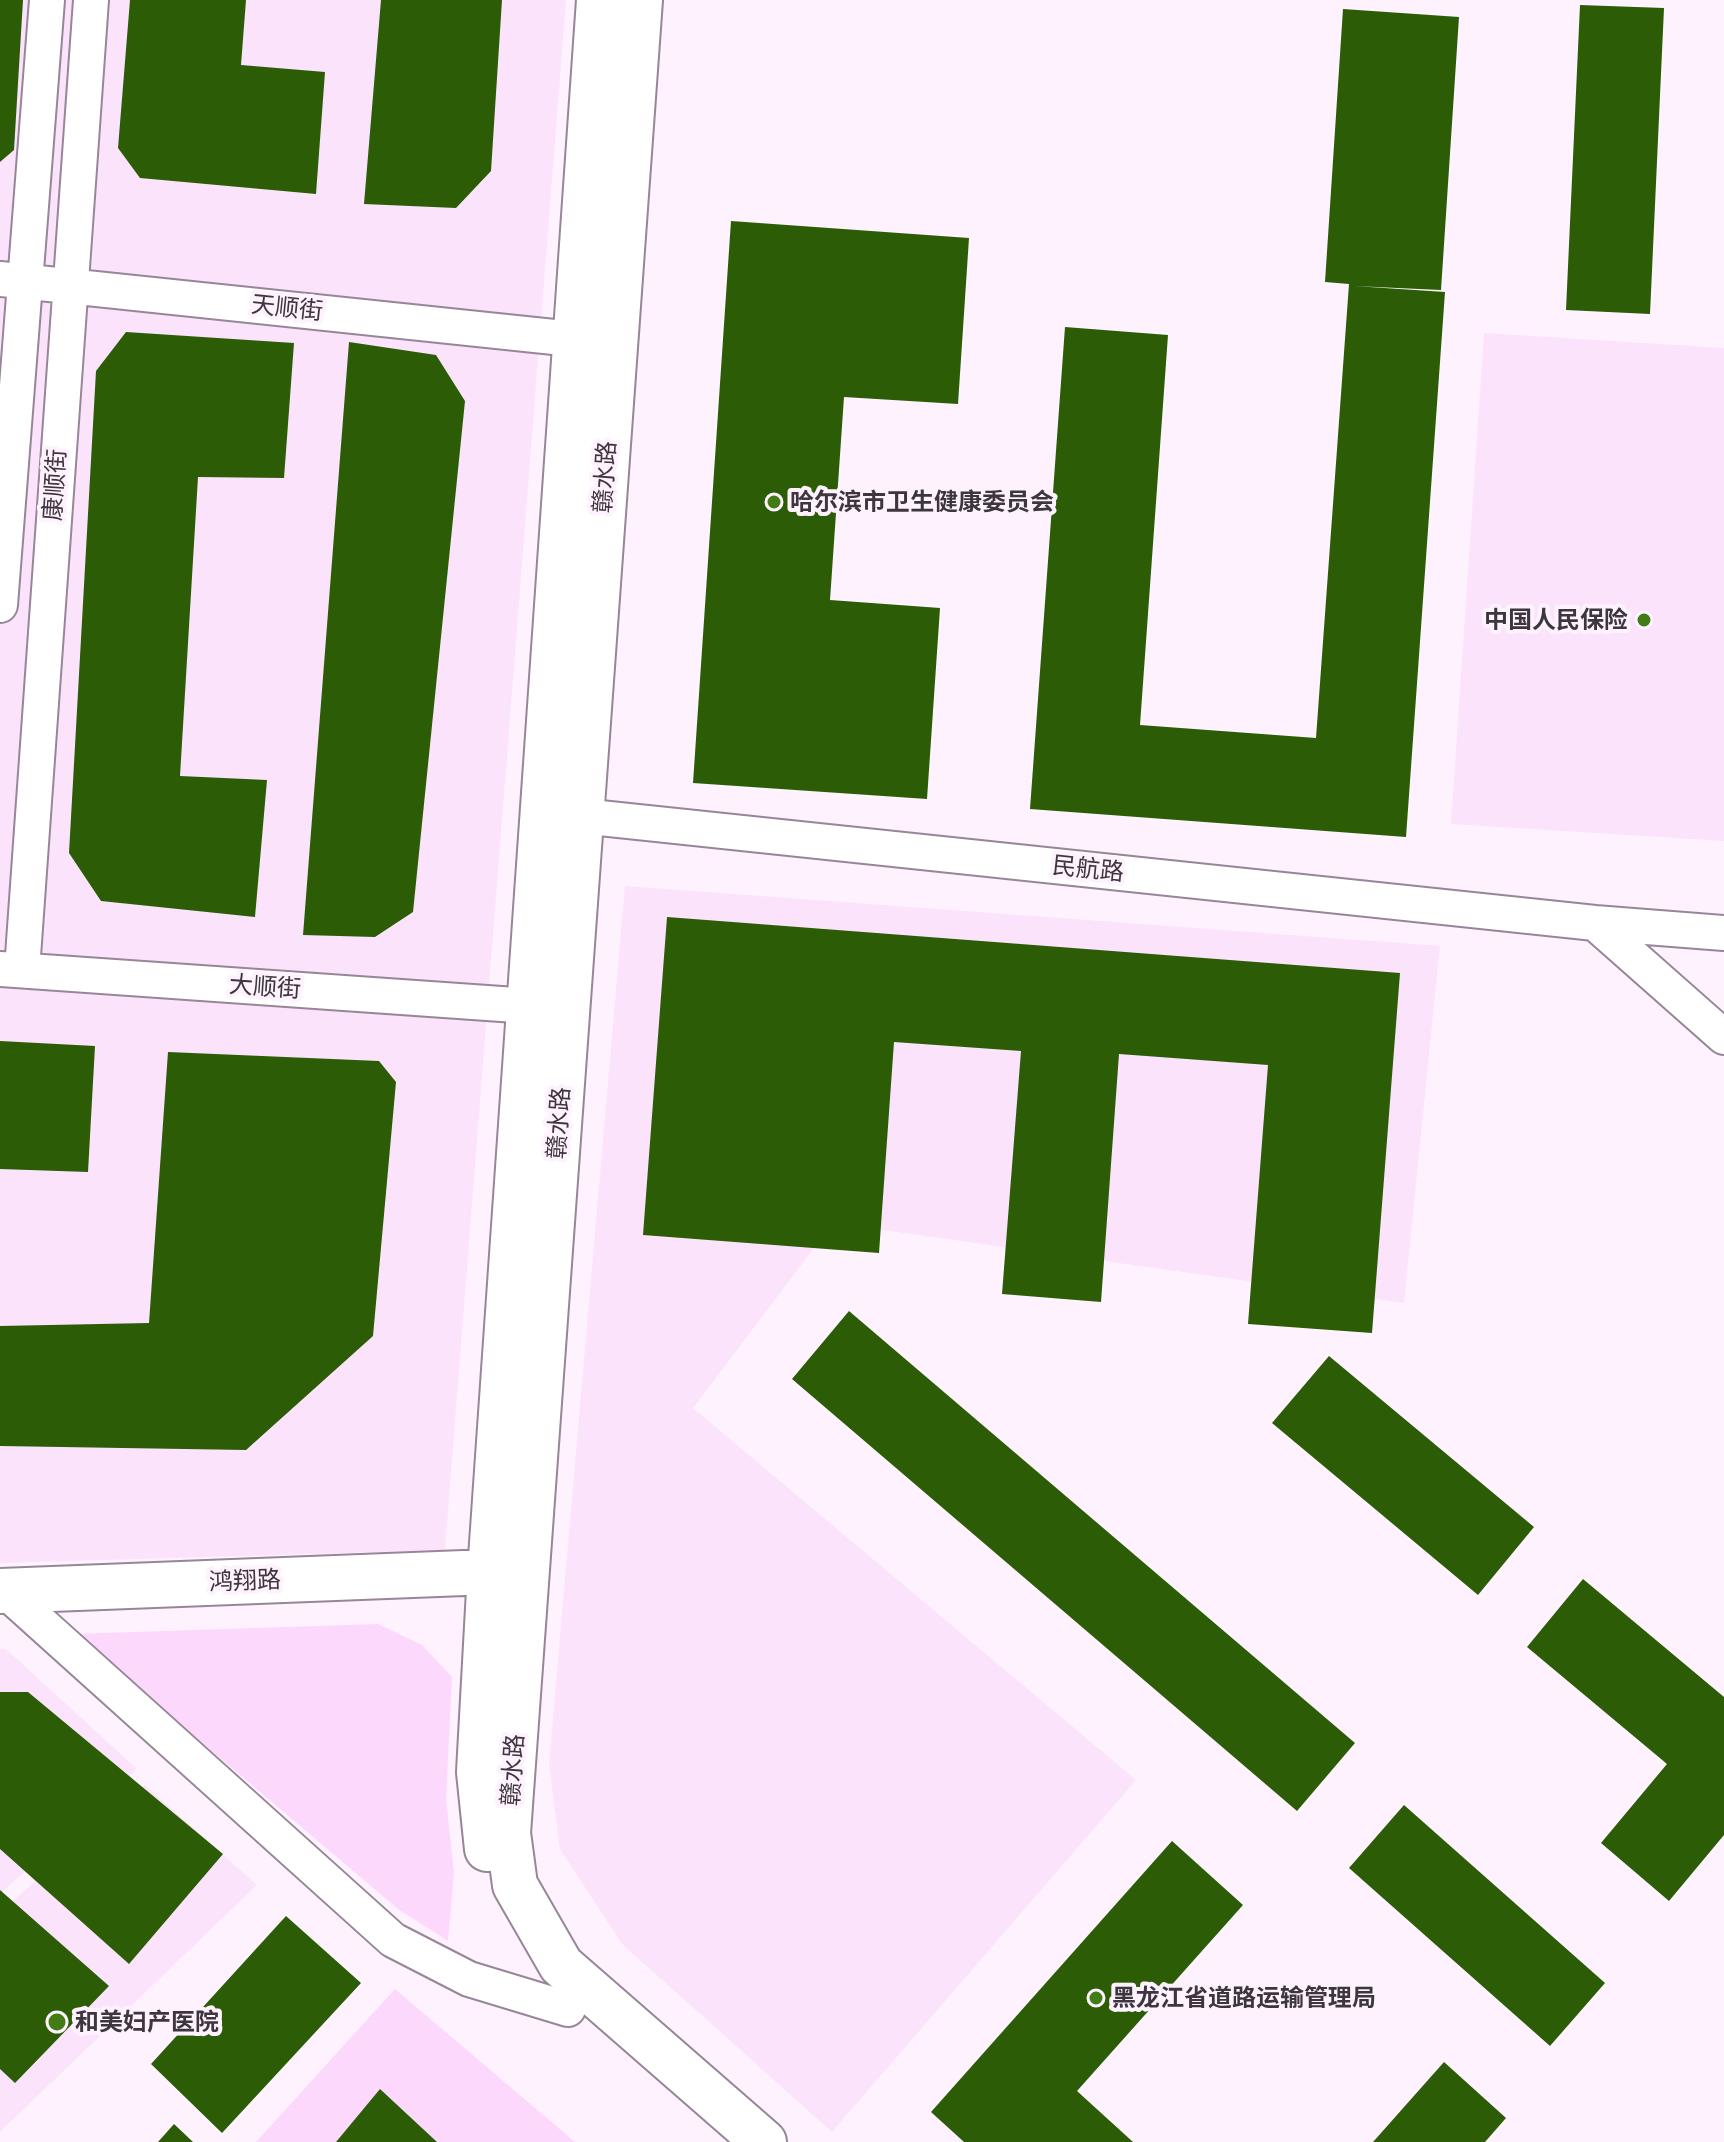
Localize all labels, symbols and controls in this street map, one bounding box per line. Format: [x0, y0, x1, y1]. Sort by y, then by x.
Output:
street label: 天顺街 [250, 290, 324, 326]
street label: 赣水路 [588, 440, 622, 514]
street label: 康顺街 [38, 448, 72, 522]
place label: 哈尔滨市卫生健康委员会 [790, 488, 1054, 516]
marker: 哈尔滨市卫生健康委员会 [765, 493, 783, 511]
place label: 中国人民保险 [1484, 606, 1628, 634]
marker: 中国人民保险 [1635, 611, 1653, 629]
street label: 民航路 [1051, 851, 1125, 887]
street label: 大顺街 [228, 970, 302, 1004]
street label: 赣水路 [542, 1086, 576, 1160]
street label: 鸿翔路 [209, 1565, 281, 1597]
street label: 赣水路 [496, 1733, 530, 1807]
place label: 黑龙江省道路运输管理局 [1112, 1984, 1376, 2012]
marker: 黑龙江省道路运输管理局 [1087, 1989, 1105, 2007]
place label: 和美妇产医院 [75, 2008, 219, 2036]
marker: 和美妇产医院 [46, 2011, 68, 2033]

